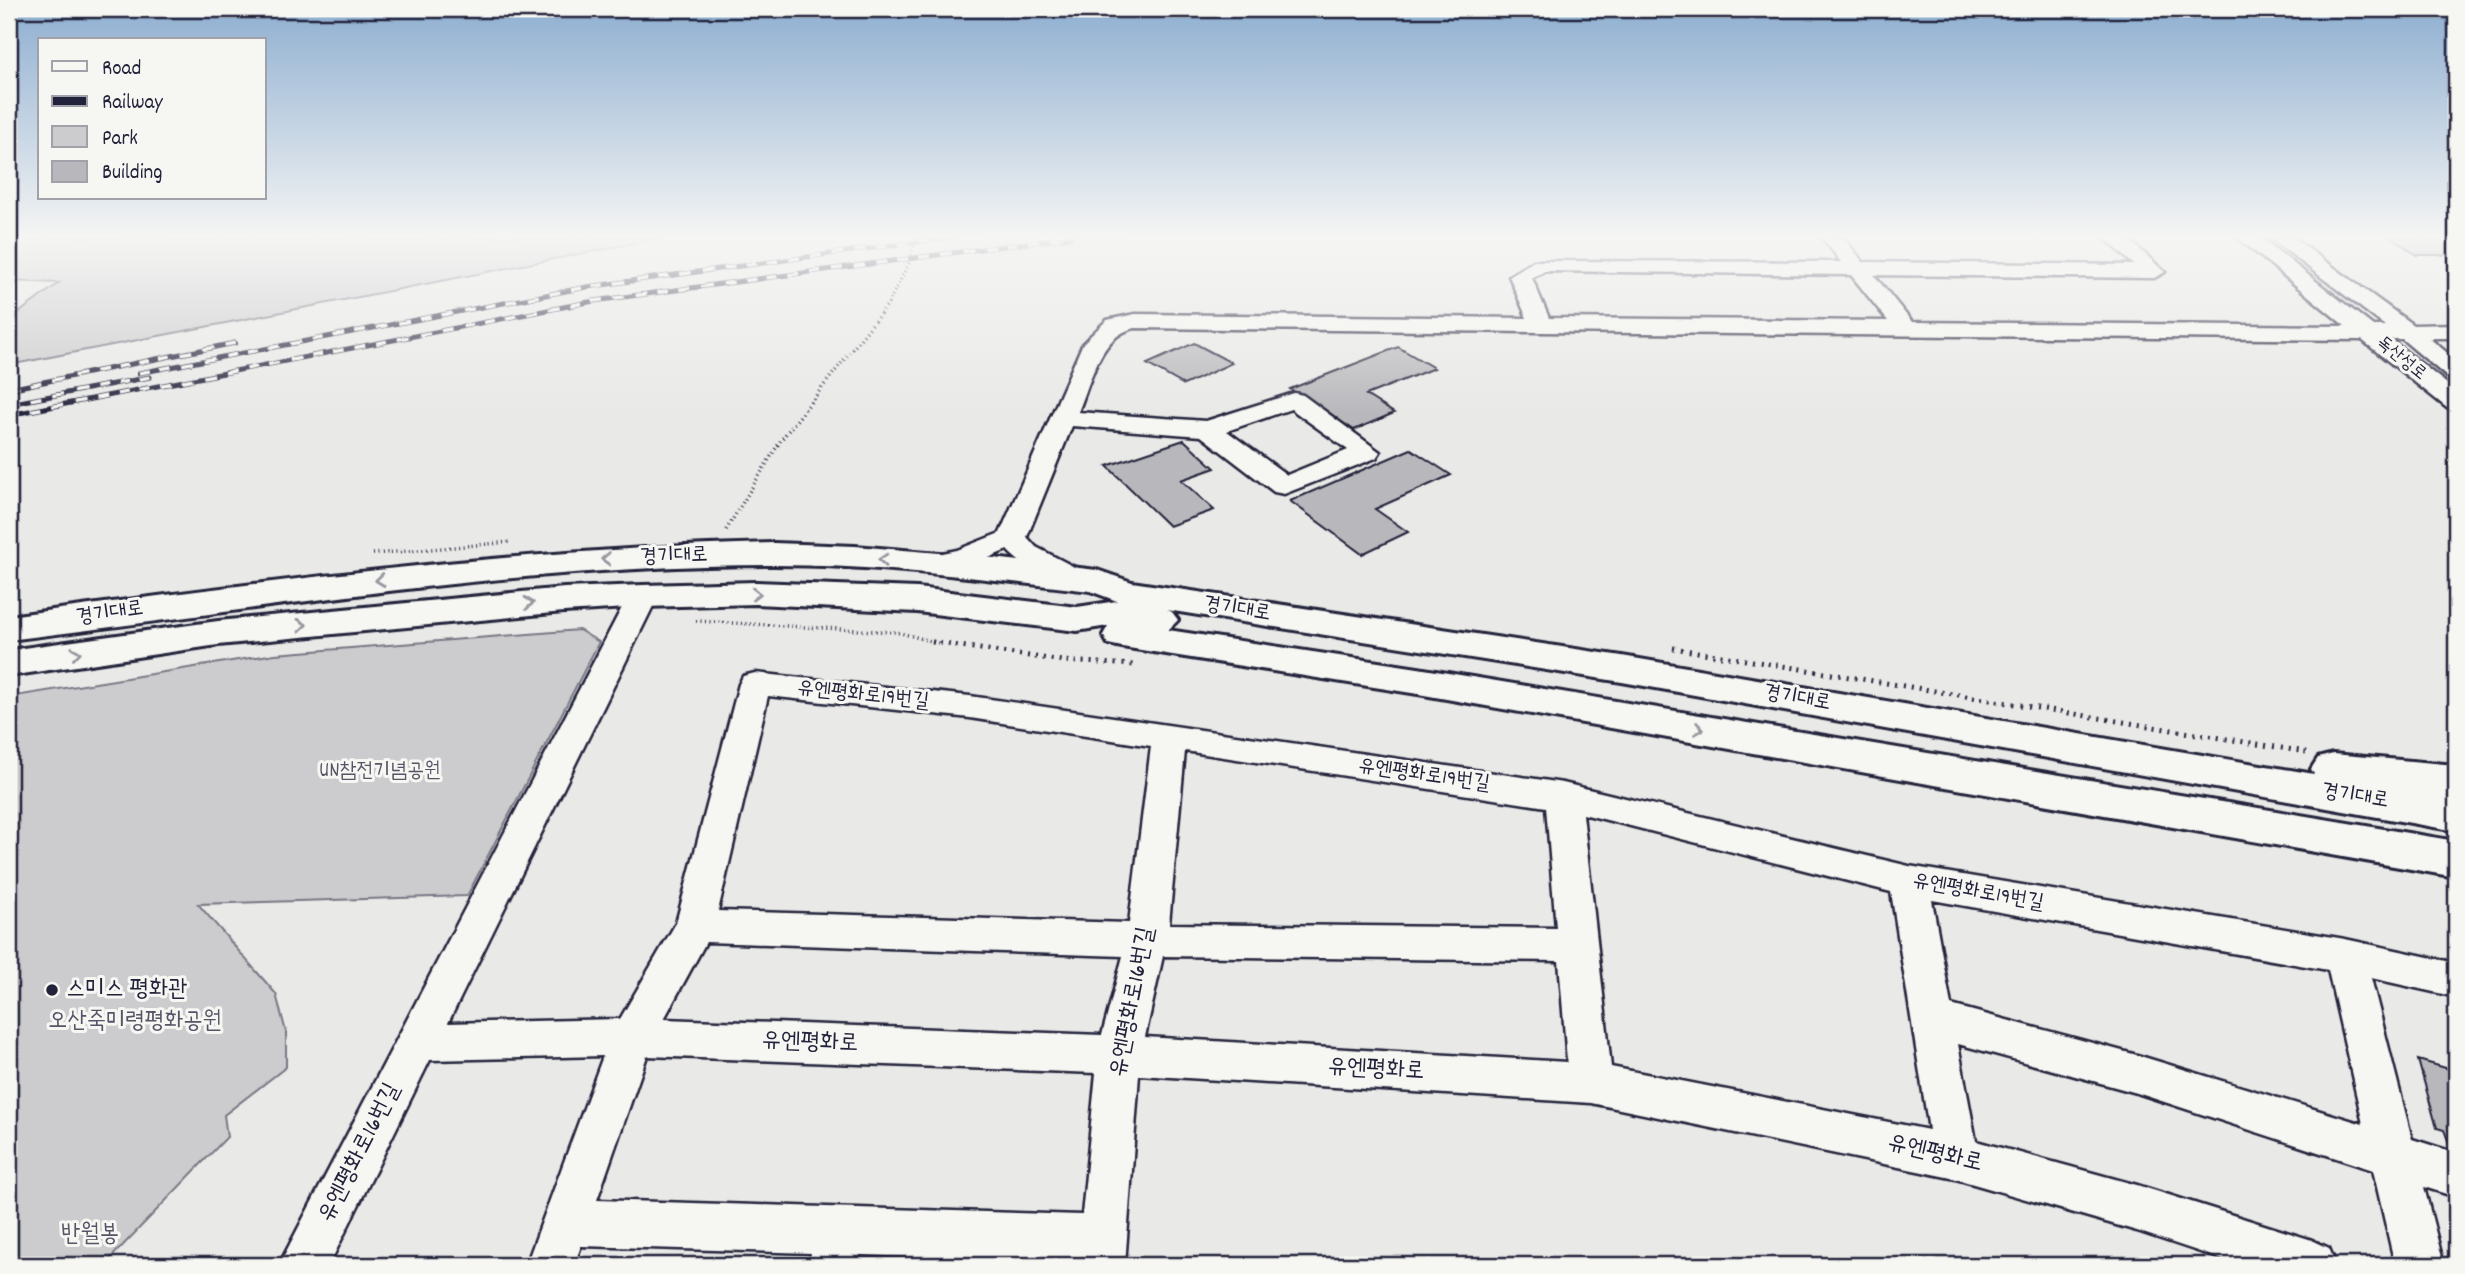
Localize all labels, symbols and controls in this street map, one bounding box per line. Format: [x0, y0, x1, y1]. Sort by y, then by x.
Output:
legend [38, 38, 266, 200]
text: Road [102, 55, 141, 85]
text: Railway [102, 89, 163, 119]
text: Park [102, 125, 138, 155]
text: Building [102, 159, 162, 189]
street label: 독산성로 [2371, 331, 2431, 387]
street label: 경기대로 [640, 541, 708, 573]
one-way arrow [601, 551, 611, 567]
one-way arrow [877, 553, 888, 568]
one-way arrow [374, 573, 386, 588]
one-way arrow [751, 586, 761, 602]
street label: 경기대로 [1201, 590, 1273, 630]
street label: 경기대로 [74, 594, 146, 634]
one-way arrow [523, 596, 534, 611]
one-way arrow [297, 618, 308, 633]
one-way arrow [70, 646, 82, 661]
street label: 유엔평화로19번길 [796, 674, 931, 718]
street label: 경기대로 [1761, 678, 1833, 720]
one-way arrow [1693, 721, 1705, 736]
street label: 유엔평화로19번길 [1356, 752, 1492, 800]
park label: UN참전기념공원 [319, 757, 441, 787]
street label: 경기대로 [2319, 777, 2391, 817]
street label: 유엔평화로19번길 [1910, 867, 2046, 919]
street label: 유엔평화로16번길 [1102, 924, 1164, 1080]
place label: 스미스 평화관 [66, 973, 187, 1007]
marker: 스미스 평화관 [44, 982, 60, 998]
park label: 오산죽미령평화공원 [48, 1005, 222, 1039]
street label: 유엔평화로 [761, 1024, 859, 1062]
street label: 유엔평화로 [1327, 1050, 1425, 1090]
street label: 유엔평화로16번길 [310, 1077, 410, 1229]
street label: 유엔평화로 [1884, 1127, 1986, 1181]
park label: 반월봉 [61, 1218, 119, 1252]

